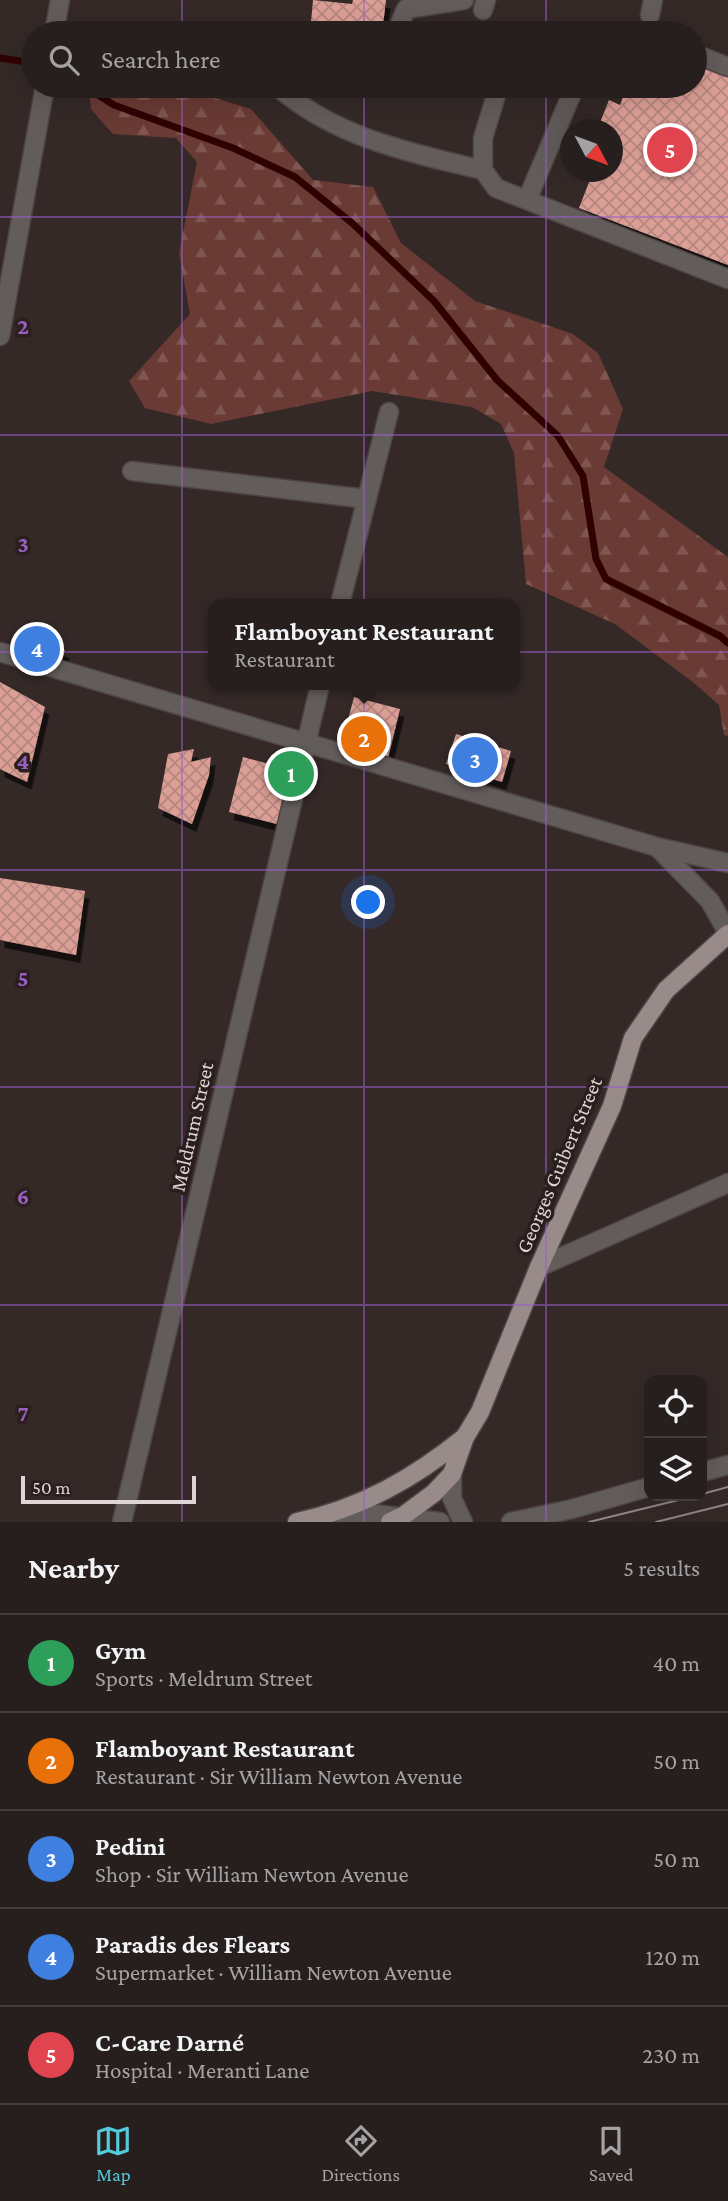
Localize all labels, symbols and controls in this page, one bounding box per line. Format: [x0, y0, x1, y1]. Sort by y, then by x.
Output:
search box [21, 21, 707, 98]
icon: search [45, 41, 83, 79]
text: Search here [101, 45, 220, 74]
north arrow [560, 119, 623, 182]
pin: 5 [647, 124, 693, 176]
text: 2 [17, 313, 29, 339]
text: 3 [17, 531, 29, 557]
popup [208, 599, 520, 690]
text: Flamboyant Restaurant [234, 617, 494, 646]
pin: 4 [14, 623, 60, 675]
text: Restaurant [234, 646, 335, 672]
pin: 2 [341, 713, 387, 765]
pin: 3 [452, 734, 498, 786]
text: 4 [17, 748, 29, 774]
pin: 1 [268, 748, 314, 800]
your location [351, 885, 385, 919]
text: 5 [17, 965, 29, 991]
street label: Meldrum Street [165, 1059, 219, 1194]
street label: Georges Guibert Street [511, 1072, 607, 1257]
text: 6 [17, 1183, 29, 1209]
map controls [644, 1375, 707, 1501]
button: locate [644, 1375, 707, 1438]
text: 7 [17, 1400, 29, 1426]
button: layers [644, 1438, 707, 1501]
scale bar [21, 1473, 196, 1505]
text: 50 m [32, 1477, 71, 1498]
text: Nearby [28, 1551, 119, 1584]
text: 5 results [623, 1555, 700, 1581]
text: Gym [95, 1636, 146, 1665]
text: 1 [47, 1650, 55, 1676]
text: 40 m [652, 1650, 700, 1676]
text: Sports · Meldrum Street [95, 1665, 312, 1691]
text: Flamboyant Restaurant [95, 1734, 354, 1763]
text: 2 [45, 1748, 57, 1774]
text: 50 m [653, 1748, 700, 1774]
text: Restaurant · Sir William Newton Avenue [95, 1763, 462, 1789]
text: Pedini [95, 1832, 165, 1861]
text: 3 [45, 1846, 57, 1872]
text: 50 m [653, 1846, 700, 1872]
text: Shop · Sir William Newton Avenue [95, 1861, 409, 1887]
text: Paradis des Flears [95, 1930, 290, 1959]
text: 4 [45, 1944, 57, 1970]
text: 120 m [646, 1944, 700, 1970]
text: Supermarket · William Newton Avenue [95, 1959, 452, 1985]
text: C-Care Darné [95, 2028, 244, 2057]
text: 5 [45, 2042, 57, 2068]
text: 230 m [642, 2042, 700, 2068]
text: Hospital · Meranti Lane [95, 2057, 309, 2083]
tab: Map [94, 2122, 132, 2185]
tab: Directions [321, 2122, 400, 2185]
tab: Saved [589, 2122, 634, 2185]

